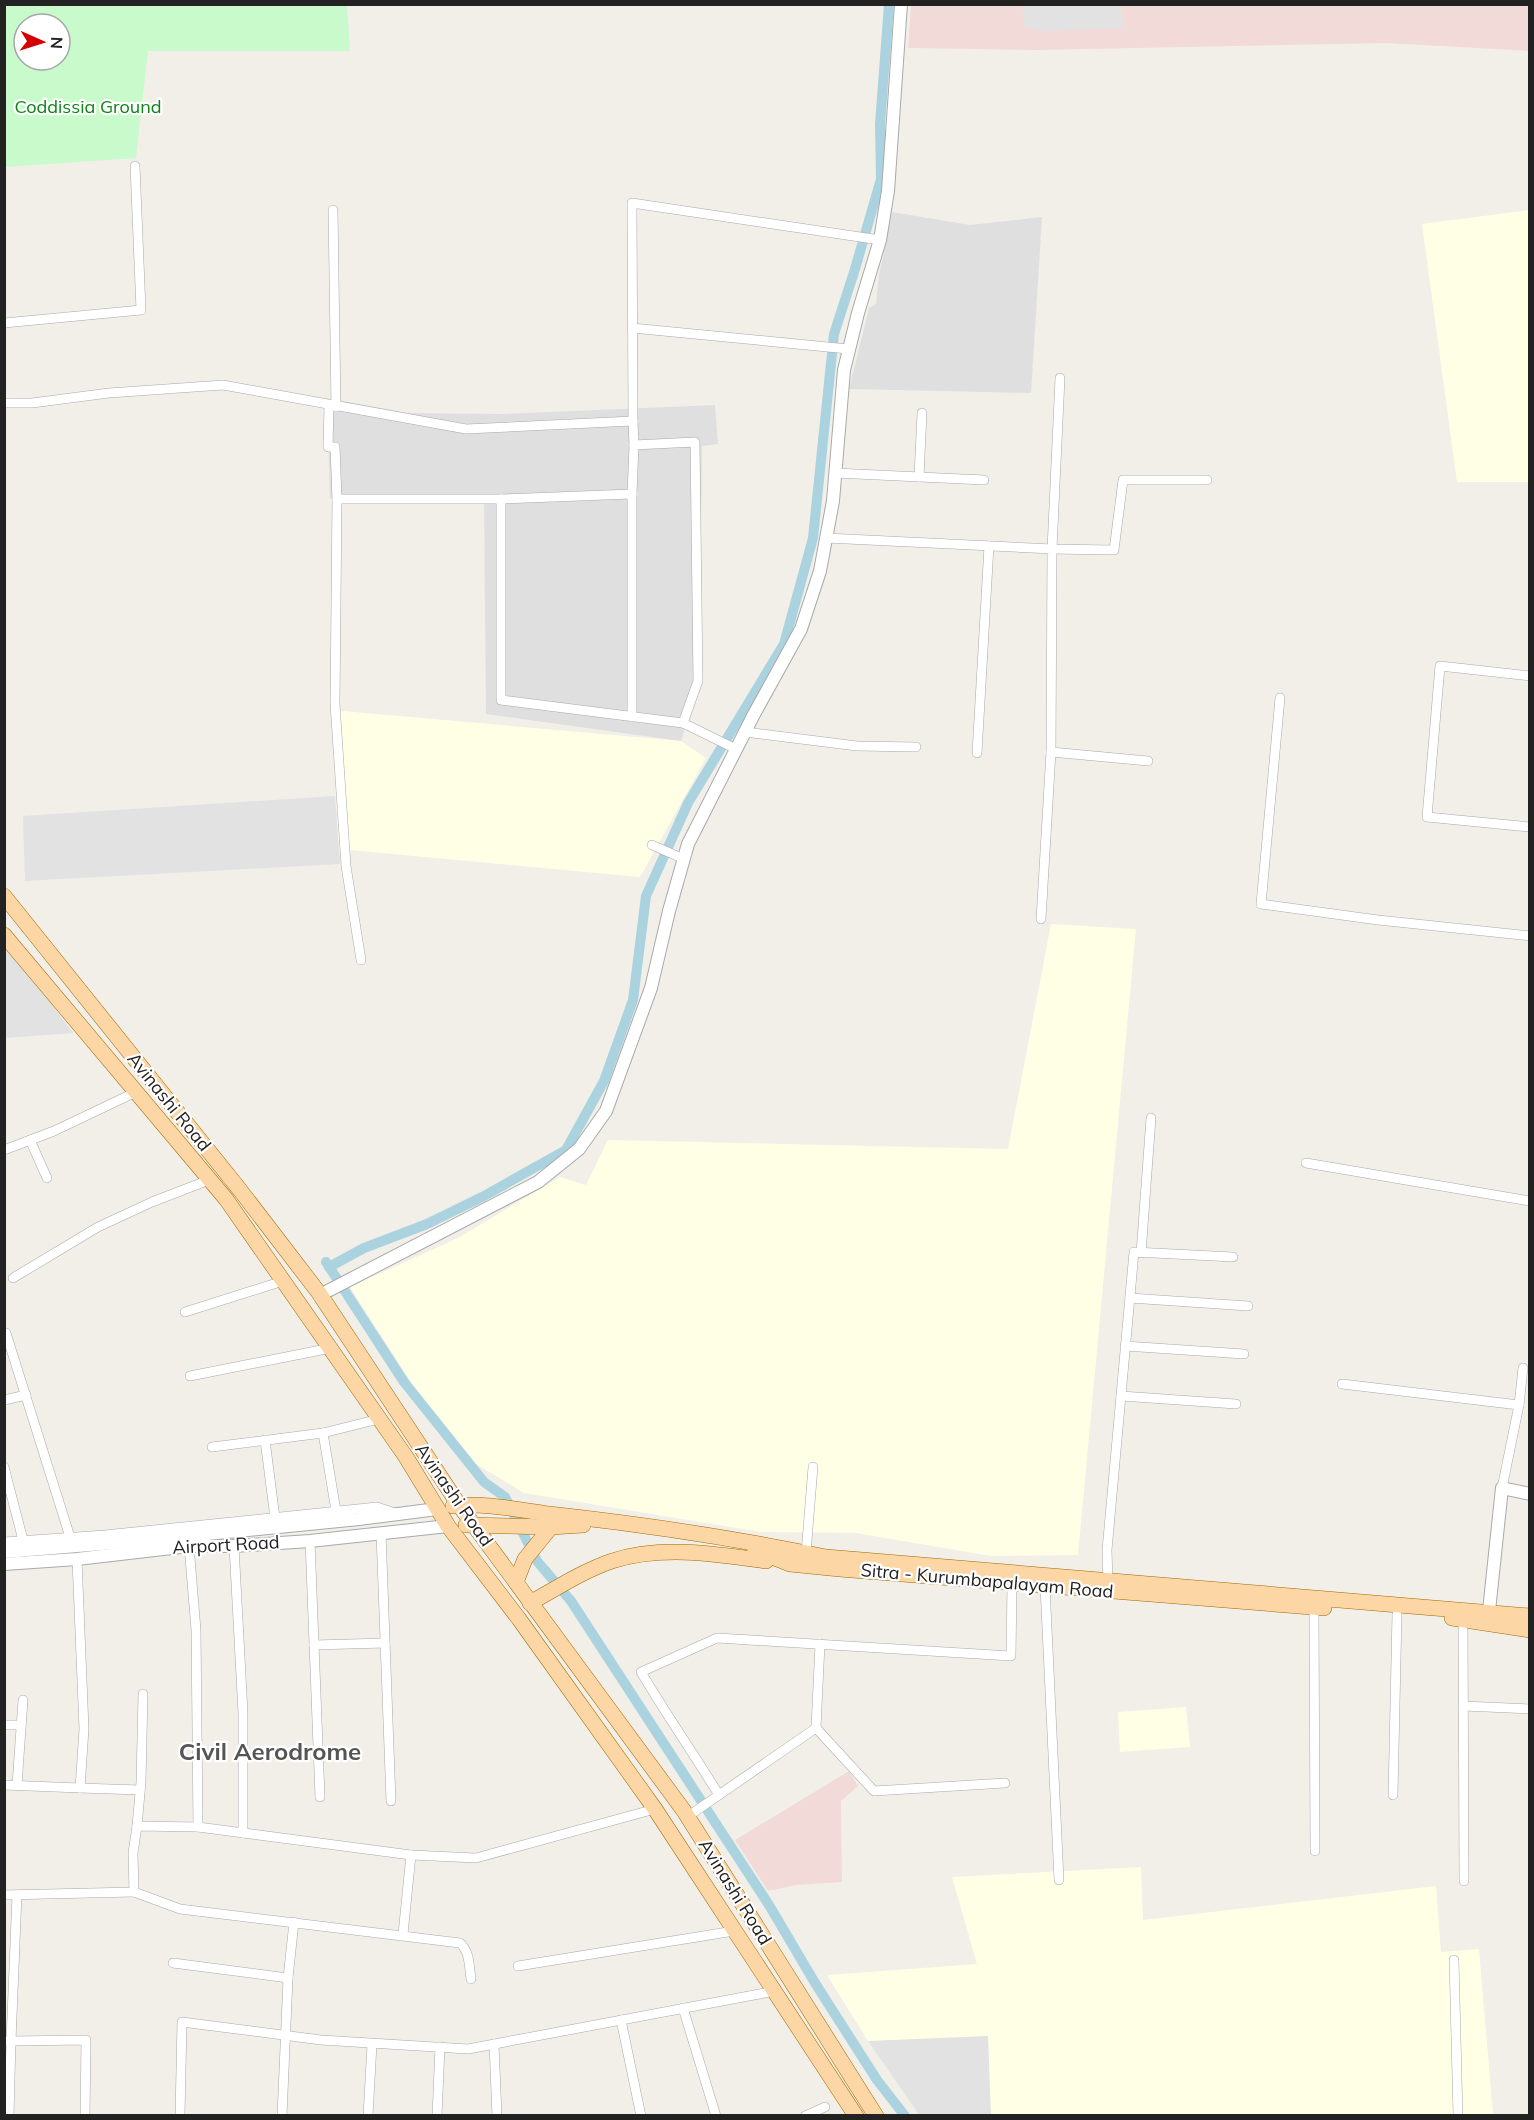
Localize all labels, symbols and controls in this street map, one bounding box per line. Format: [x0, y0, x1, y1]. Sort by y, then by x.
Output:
north arrow [12, 12, 72, 72]
text: N [47, 36, 67, 49]
park label: Coddissia Ground [14, 95, 162, 118]
street label: Avinashi Road [123, 1048, 216, 1156]
street label: Avinashi Road [410, 1439, 498, 1551]
street label: Airport Road [172, 1530, 280, 1559]
street label: Sitra - Kurumbapalayam Road [860, 1558, 1114, 1603]
district label: Civil Aerodrome [179, 1736, 361, 1766]
street label: Avinashi Road [694, 1835, 777, 1949]

